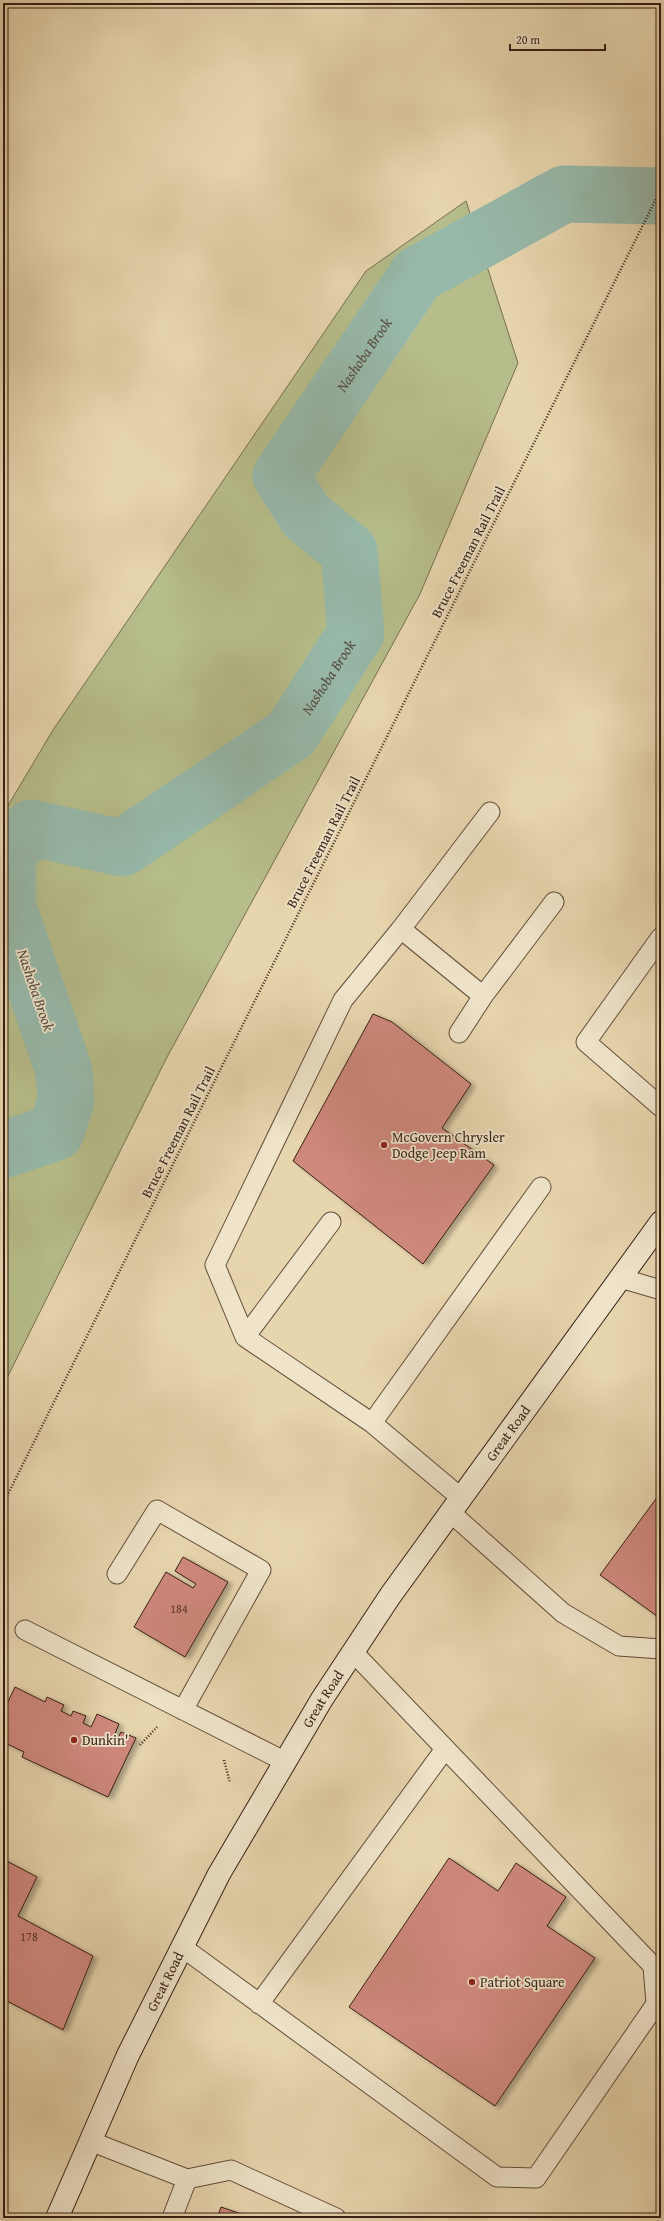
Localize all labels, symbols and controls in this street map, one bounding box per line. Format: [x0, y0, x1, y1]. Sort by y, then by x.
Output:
scale bar [510, 26, 605, 52]
text: 20 m [516, 31, 540, 48]
water label: Nashoba Brook [331, 313, 396, 396]
street label: Bruce Freeman Rail Trail [426, 483, 510, 621]
water label: Nashoba Brook [296, 635, 360, 718]
street label: Bruce Freeman Rail Trail [281, 773, 365, 911]
water label: Nashoba Brook [12, 946, 60, 1034]
street label: Bruce Freeman Rail Trail [136, 1063, 220, 1201]
place label: McGovern Chrysler Dodge Jeep Ram [392, 1127, 505, 1163]
marker: McGovern Chrysler Dodge Jeep Ram [379, 1140, 389, 1150]
street label: Great Road [481, 1401, 535, 1465]
house number: 184 [170, 1600, 188, 1617]
street label: Great Road [297, 1666, 349, 1731]
place label: Dunkin' [82, 1730, 128, 1750]
marker: Dunkin' [69, 1735, 79, 1745]
house number: 178 [20, 1928, 38, 1945]
street label: Great Road [142, 1948, 189, 2015]
place label: Patriot Square [480, 1972, 565, 1992]
marker: Patriot Square [467, 1977, 477, 1987]

